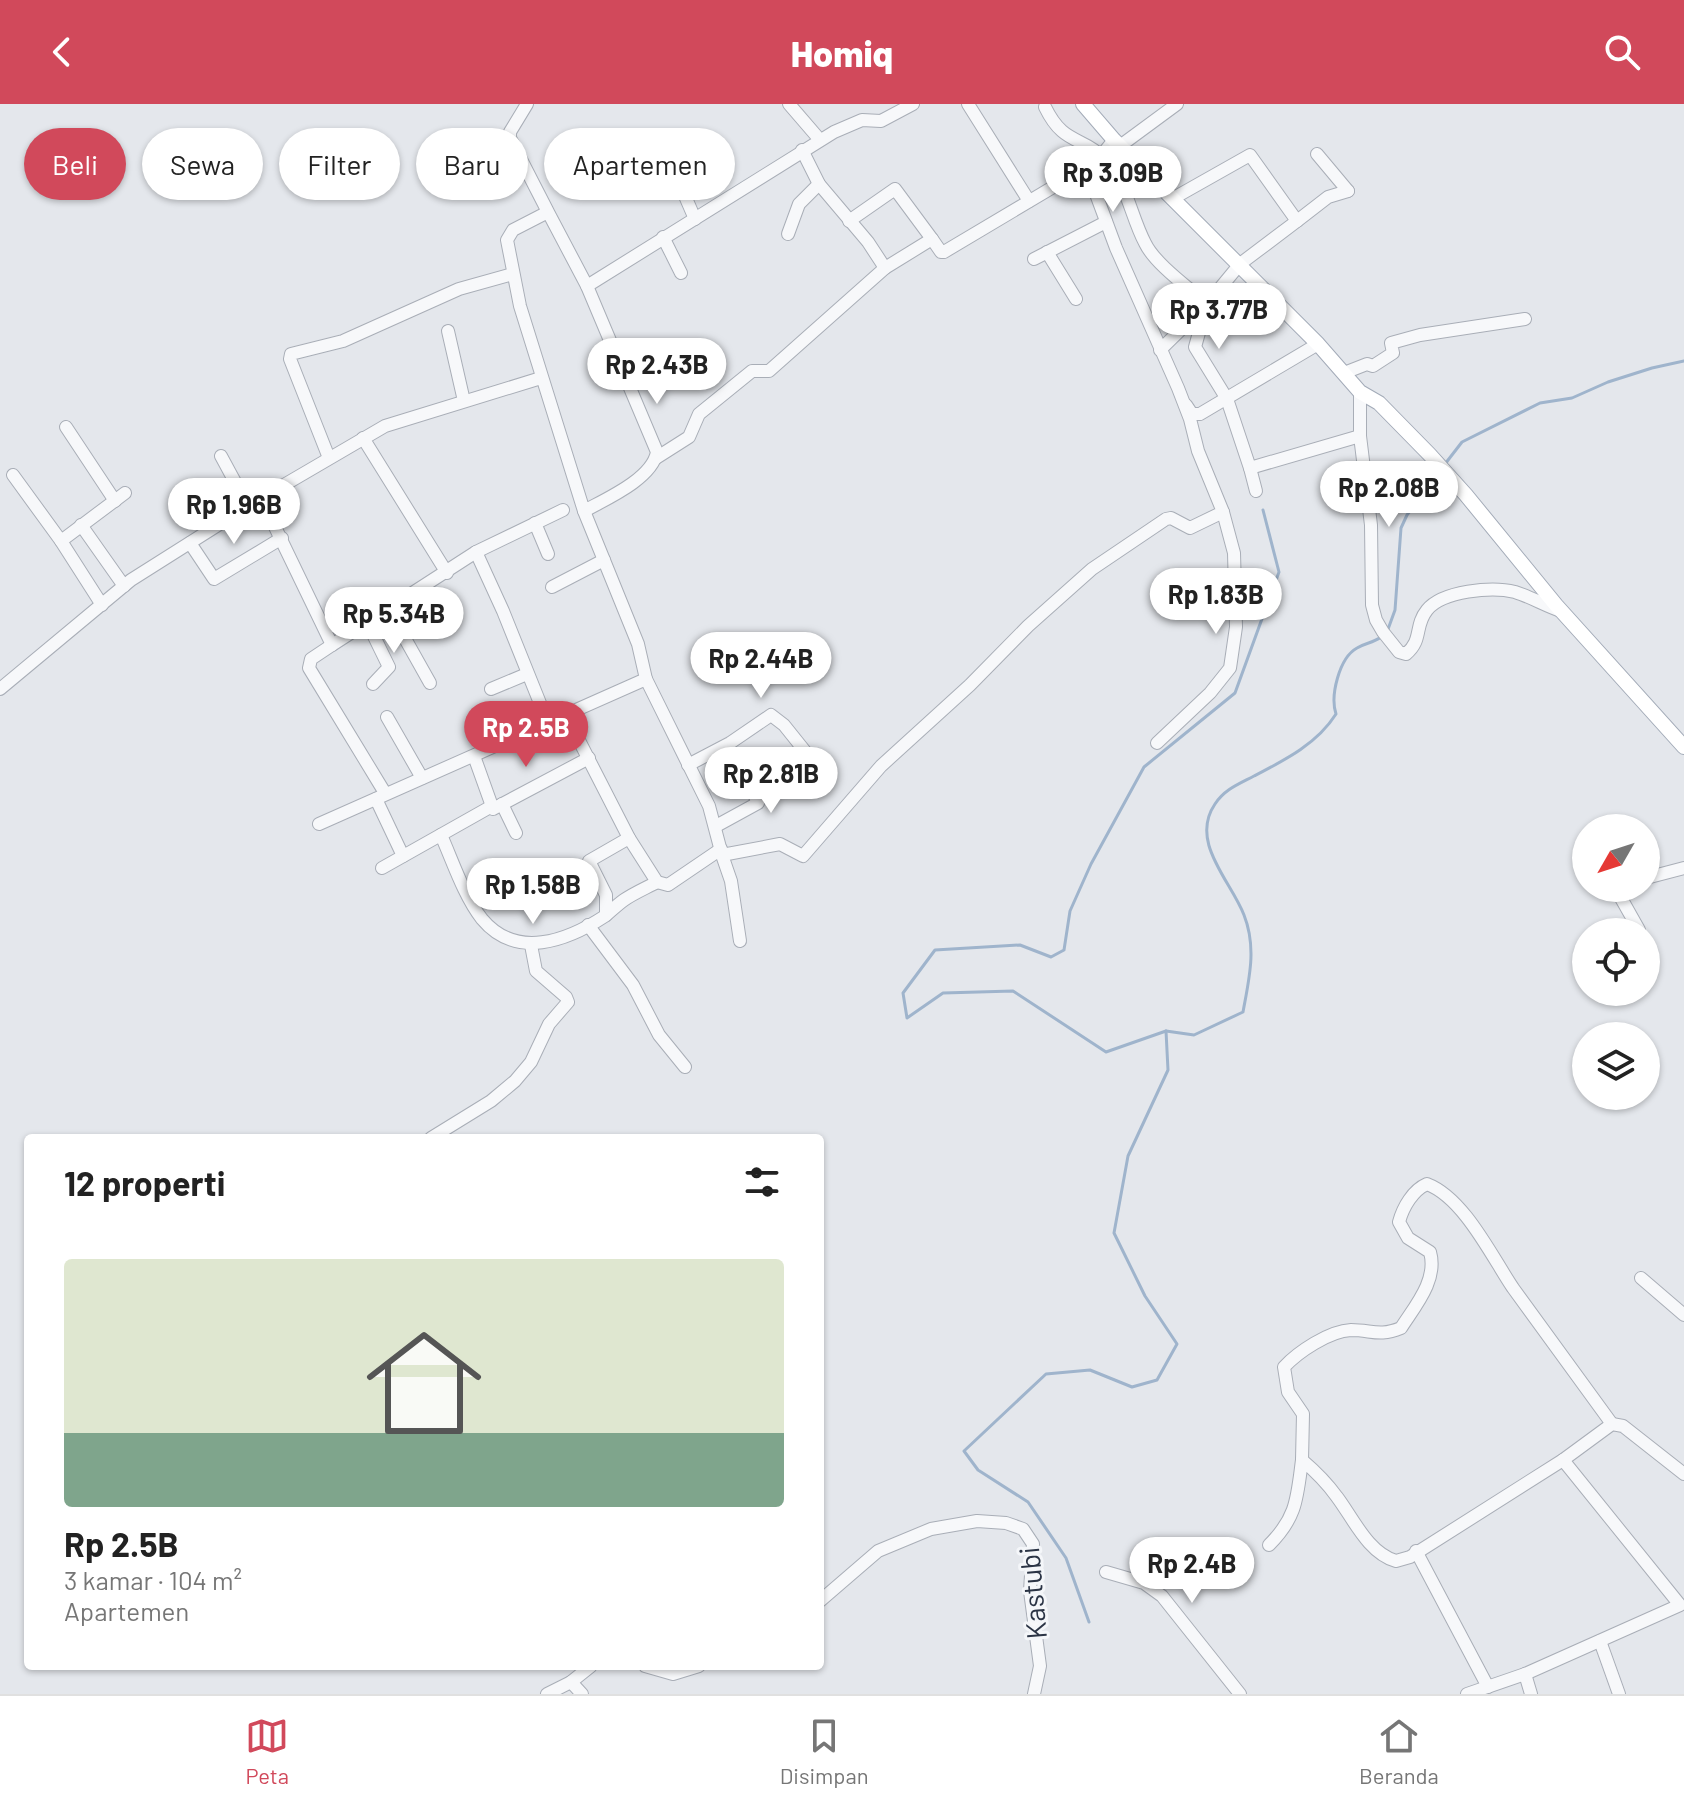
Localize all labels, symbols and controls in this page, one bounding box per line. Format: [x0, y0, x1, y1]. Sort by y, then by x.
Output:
icon: back [40, 30, 84, 74]
icon: search [1600, 30, 1644, 74]
text: Homiq [791, 31, 893, 74]
chip: Beli [24, 128, 126, 200]
chip: Sewa [142, 128, 263, 200]
chip: Filter [279, 128, 400, 200]
chip: Baru [416, 128, 528, 200]
chip: Apartemen [544, 128, 735, 200]
pin: Rp 3.09B [1030, 146, 1196, 214]
text: Rp 3.09B [1062, 156, 1164, 187]
pin: Rp 3.77B [1136, 283, 1302, 351]
text: Rp 3.77B [1170, 293, 1268, 324]
pin: Rp 2.43B [574, 338, 740, 406]
text: Rp 2.43B [605, 348, 709, 379]
pin: Rp 2.08B [1306, 461, 1472, 529]
text: Rp 2.08B [1338, 471, 1440, 502]
pin: Rp 1.96B [151, 478, 317, 546]
text: Rp 1.96B [186, 488, 282, 519]
pin: Rp 1.83B [1133, 568, 1299, 636]
text: Rp 1.83B [1168, 578, 1264, 609]
pin: Rp 5.34B [311, 587, 477, 655]
text: Rp 5.34B [343, 597, 445, 628]
pin: Rp 2.44B [678, 632, 844, 700]
text: Rp 2.44B [708, 642, 814, 673]
pin: Rp 2.5B [452, 701, 600, 769]
text: Rp 2.5B [482, 711, 570, 742]
pin: Rp 2.81B [688, 747, 854, 815]
text: Rp 2.81B [723, 757, 819, 788]
north arrow [1572, 814, 1660, 902]
map controls [1572, 814, 1660, 1110]
pin: Rp 1.58B [450, 858, 616, 926]
text: Rp 1.58B [485, 868, 581, 899]
button: locate [1572, 918, 1660, 1006]
button: layers [1572, 1022, 1660, 1110]
icon: filters [740, 1160, 784, 1204]
text: 12 properti [64, 1162, 225, 1203]
icon: home [352, 1311, 496, 1455]
text: Rp 2.5B [64, 1523, 179, 1564]
pin: Rp 2.4B [1118, 1537, 1266, 1605]
street label: Kastubi [1011, 1546, 1053, 1641]
text: Rp 2.4B [1147, 1547, 1237, 1578]
text: 3 kamar · 104 m² [64, 1564, 242, 1595]
text: Apartemen [64, 1595, 189, 1626]
tab: Peta [245, 1714, 289, 1788]
tab: Disimpan [780, 1714, 869, 1788]
tab: Beranda [1359, 1714, 1439, 1788]

